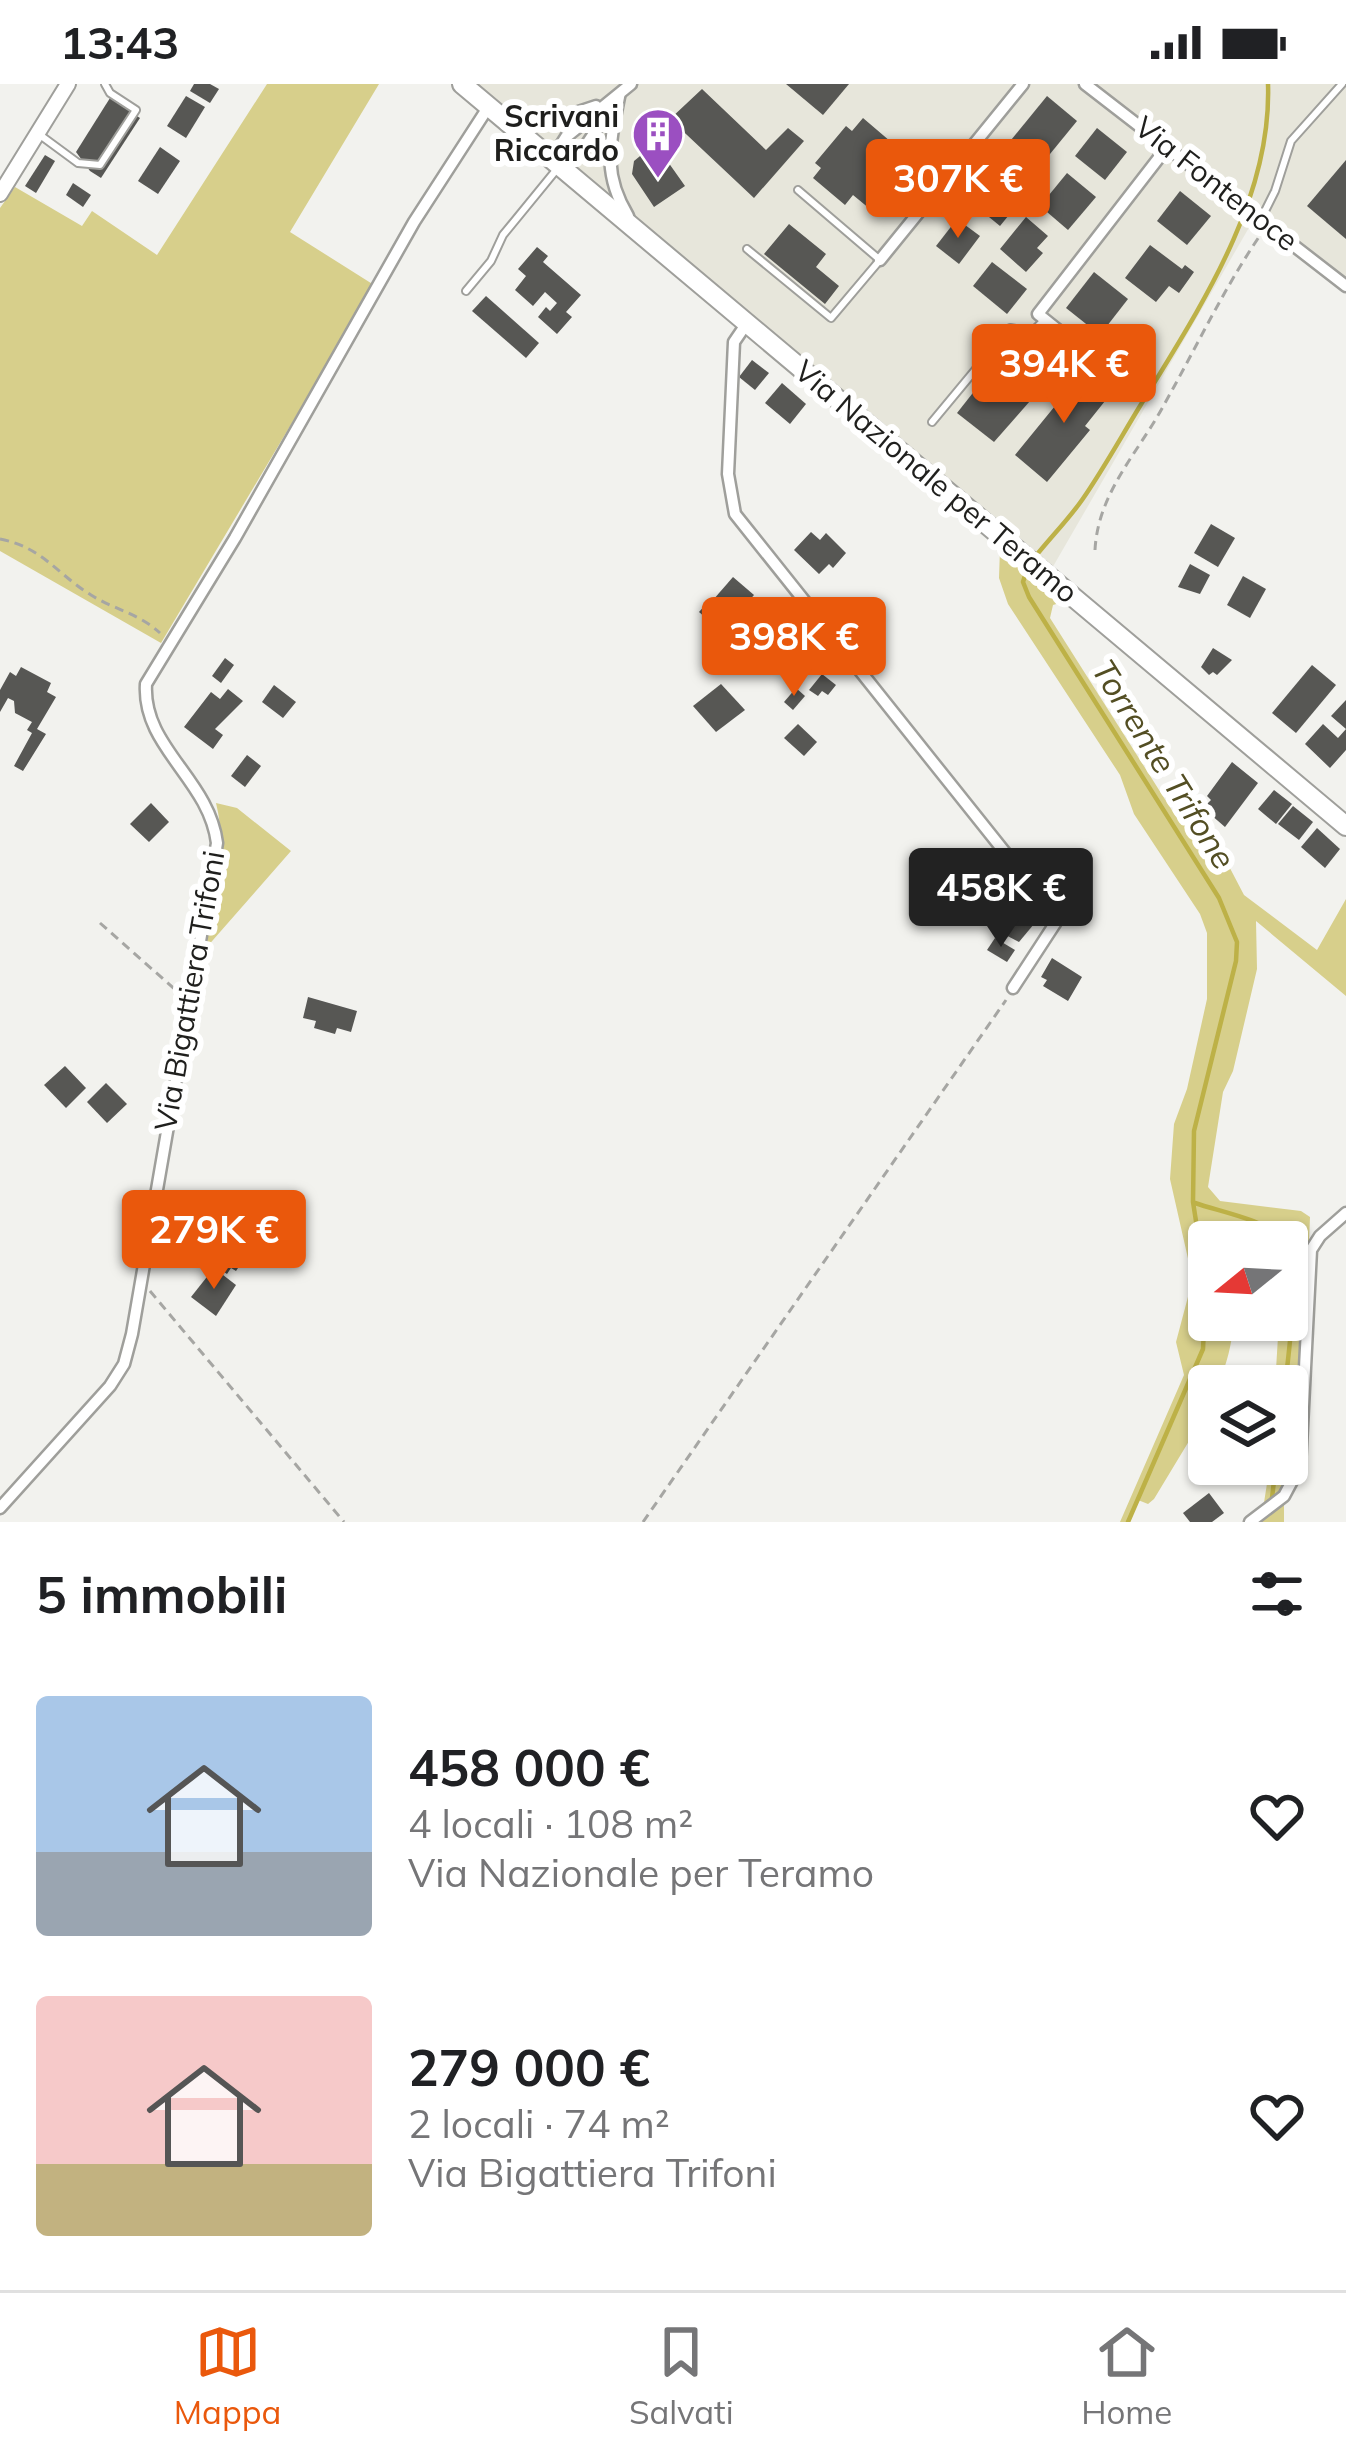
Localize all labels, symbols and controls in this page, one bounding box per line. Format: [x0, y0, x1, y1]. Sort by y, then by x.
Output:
text: 13:43 [60, 14, 179, 70]
place label: Scrivani Riccardo [494, 97, 619, 169]
building icon: Scrivani Riccardo [630, 106, 686, 180]
street label: Via Fontenoce [1127, 108, 1306, 259]
pin: 307K € [860, 139, 1056, 241]
text: 307K € [893, 153, 1023, 202]
pin: 394K € [966, 324, 1162, 426]
text: 394K € [999, 338, 1129, 387]
street label: Via Nazionale per Teramo [787, 351, 1086, 611]
pin: 398K € [696, 597, 892, 699]
text: 398K € [729, 611, 859, 660]
water label: Torrente Trifone [1084, 651, 1245, 876]
street label: Via Bigattiera Trifoni [146, 848, 232, 1134]
pin: 458K € [903, 848, 1099, 950]
text: 458K € [936, 862, 1066, 911]
pin: 279K € [116, 1190, 312, 1292]
text: 279K € [149, 1204, 279, 1253]
north arrow [1188, 1221, 1308, 1341]
map controls [1188, 1221, 1308, 1485]
button: layers [1188, 1365, 1308, 1485]
icon: filters [1244, 1561, 1310, 1627]
text: 5 immobili [36, 1562, 287, 1626]
text: 458 000 € [408, 1735, 650, 1799]
icon: home [132, 1744, 276, 1888]
icon: heart [1244, 1783, 1310, 1849]
text: 4 locali · 108 m² [408, 1799, 693, 1848]
text: Via Nazionale per Teramo [408, 1848, 874, 1897]
text: 279 000 € [408, 2035, 650, 2099]
icon: home [132, 2044, 276, 2188]
icon: heart [1244, 2083, 1310, 2149]
text: 2 locali · 74 m² [408, 2099, 670, 2148]
text: Via Bigattiera Trifoni [408, 2148, 777, 2197]
tab: Mappa [174, 2319, 281, 2432]
tab: Salvati [629, 2319, 734, 2432]
tab: Home [1081, 2319, 1172, 2432]

